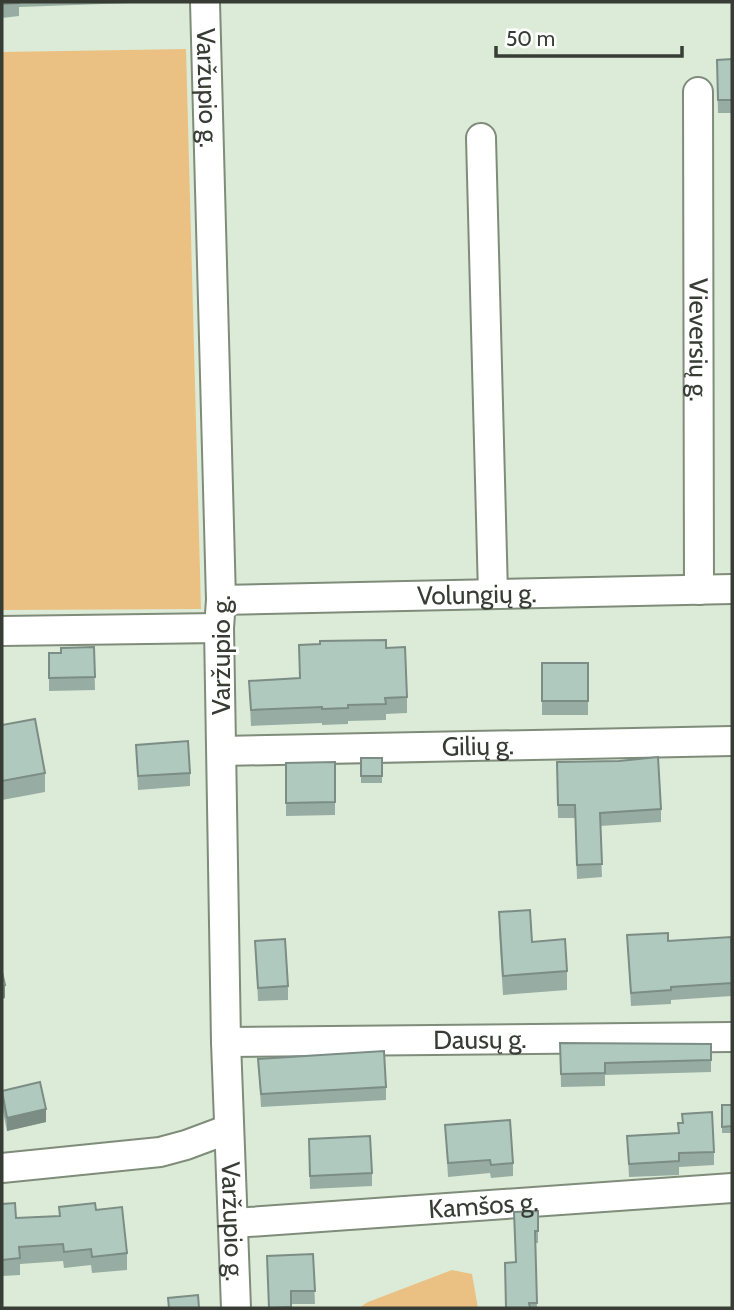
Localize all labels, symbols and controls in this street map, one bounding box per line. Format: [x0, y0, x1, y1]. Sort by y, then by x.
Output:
scale bar [496, 14, 682, 58]
text: 50 m [506, 26, 555, 51]
street label: Varžupio g. [190, 28, 225, 148]
street label: Vieversių g. [682, 278, 715, 402]
street label: Volungių g. [417, 577, 537, 612]
street label: Varžupio g. [205, 595, 237, 715]
street label: Gilių g. [441, 729, 514, 763]
street label: Dausų g. [433, 1023, 527, 1056]
street label: Varžupio g. [215, 1161, 251, 1282]
street label: Kamšos g. [427, 1186, 539, 1225]

